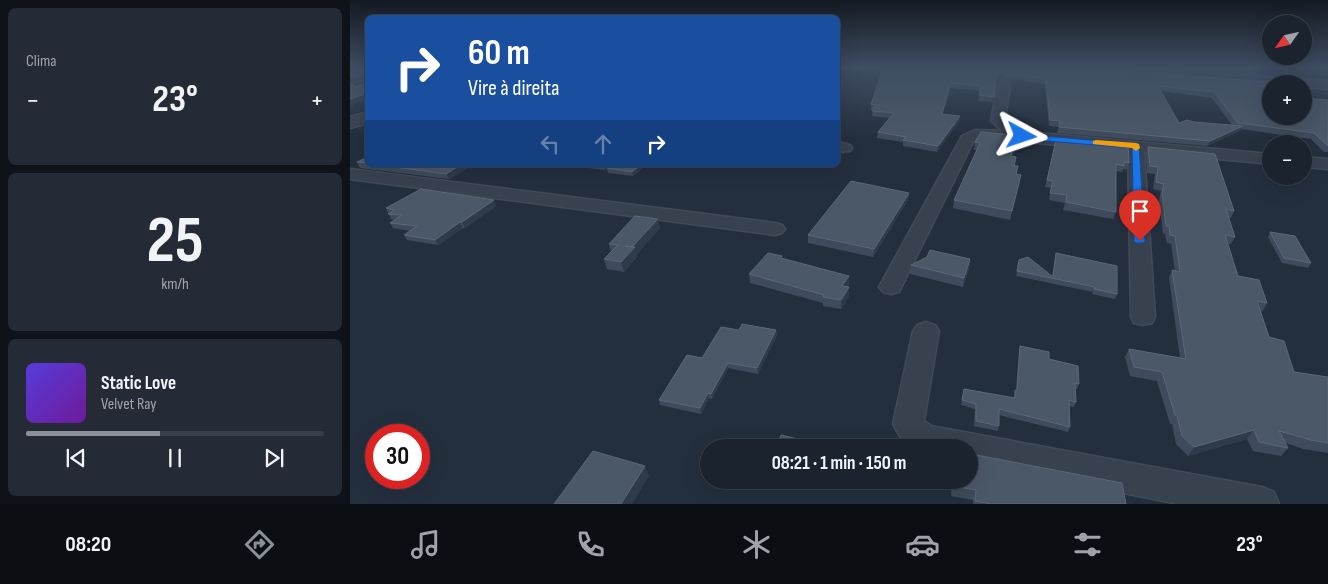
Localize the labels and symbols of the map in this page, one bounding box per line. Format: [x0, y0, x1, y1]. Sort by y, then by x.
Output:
north arrow [1262, 15, 1312, 65]
position arrow [995, 109, 1047, 161]
pin [1119, 190, 1161, 241]
speed limit sign: 30 [365, 424, 430, 489]

